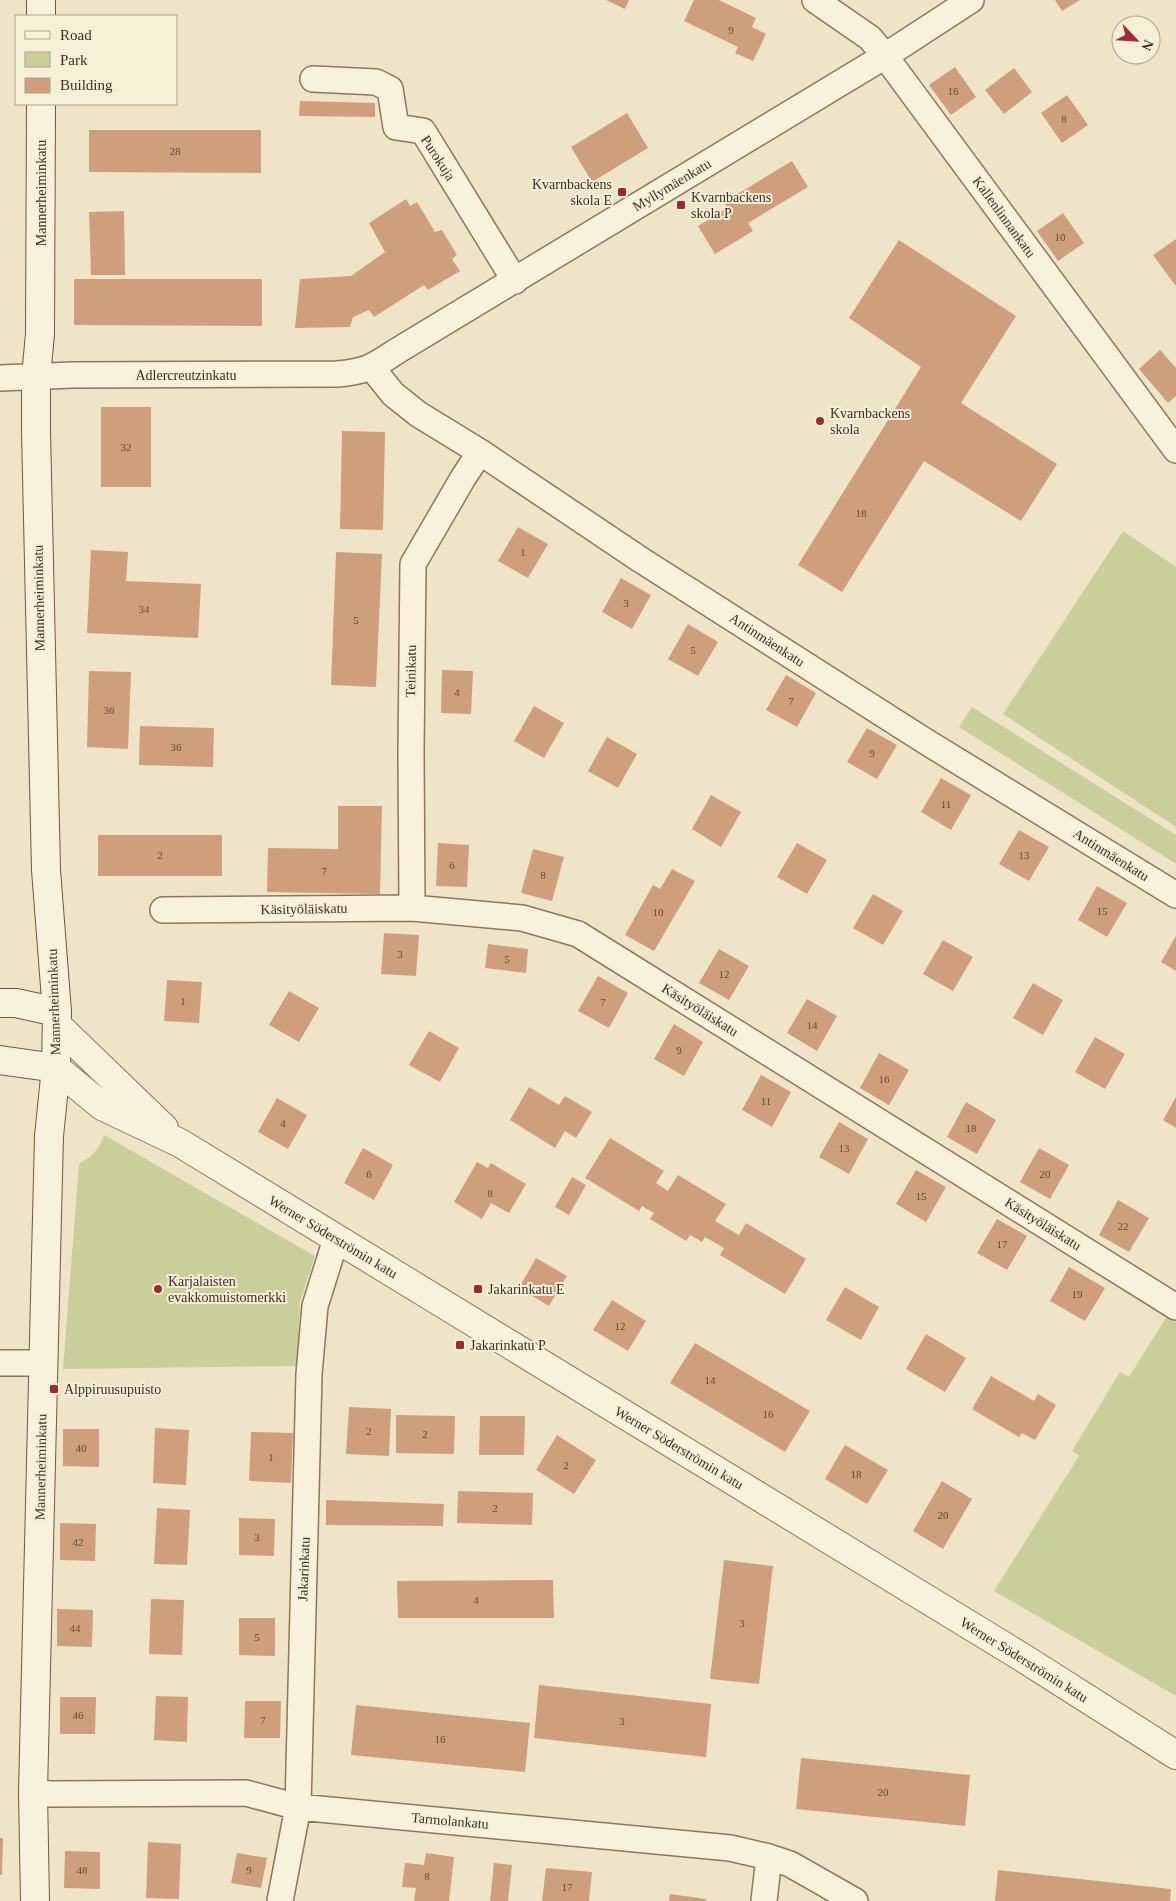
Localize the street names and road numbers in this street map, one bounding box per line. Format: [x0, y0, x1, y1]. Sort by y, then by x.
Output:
street label: Purokuja [418, 133, 458, 184]
street label: Mannerheiminkatu [34, 140, 49, 246]
street label: Myllymäenkatu [630, 156, 714, 214]
street label: Kallenlinnankatu [970, 174, 1038, 260]
street label: Adlercreutzinkatu [135, 368, 237, 383]
street label: Mannerheiminkatu [31, 545, 47, 651]
street label: Antinmäenkatu [727, 610, 807, 670]
street label: Teinikatu [403, 645, 419, 697]
street label: Antinmäenkatu [1070, 826, 1152, 884]
street label: Käsityöläiskatu [260, 901, 348, 917]
street label: Mannerheiminkatu [45, 949, 63, 1055]
street label: Käsityöläiskatu [659, 981, 741, 1039]
street label: Werner Söderströmin katu [266, 1193, 400, 1281]
street label: Käsityöläiskatu [1002, 1195, 1084, 1253]
street label: Werner Söderströmin katu [612, 1404, 746, 1492]
street label: Mannerheiminkatu [33, 1414, 49, 1520]
street label: Jakarinkatu [295, 1536, 313, 1602]
street label: Werner Söderströmin katu [958, 1615, 1090, 1705]
street label: Tarmolankatu [411, 1810, 489, 1832]

